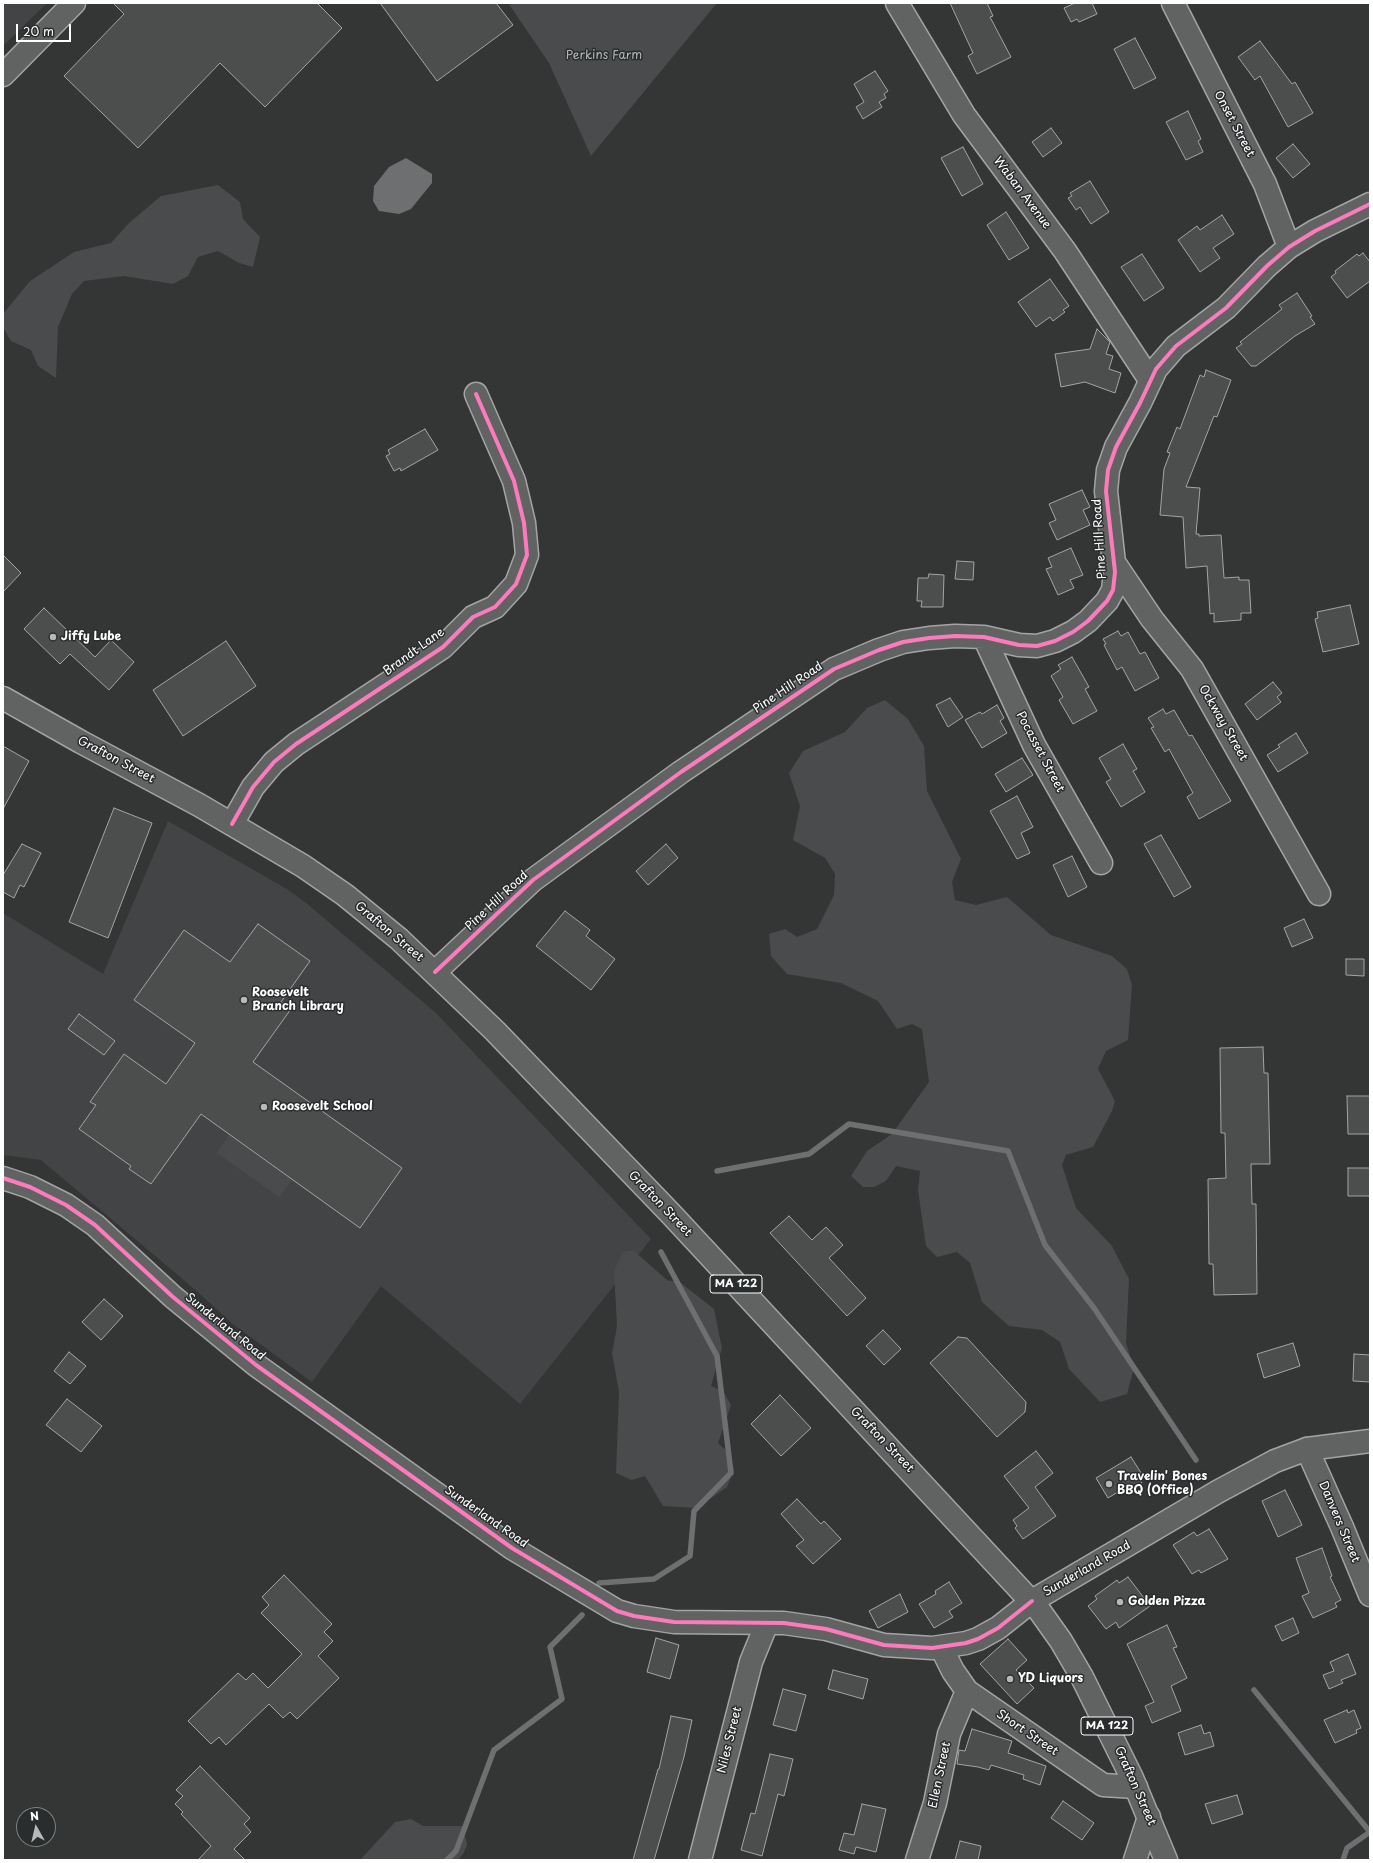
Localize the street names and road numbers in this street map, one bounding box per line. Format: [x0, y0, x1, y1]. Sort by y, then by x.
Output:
street label: Onset Street [1211, 88, 1257, 160]
street label: Waban Avenue [990, 154, 1054, 232]
street label: Pine Hill Road [1090, 498, 1110, 580]
street label: Brandt Lane [381, 625, 447, 679]
street label: Pine Hill Road [751, 659, 825, 717]
street label: Ockway Street [1195, 682, 1251, 764]
street label: Pocasset Street [1013, 709, 1067, 795]
street label: Grafton Street [75, 734, 157, 786]
street label: Pine Hill Road [463, 868, 531, 934]
street label: Grafton Street [352, 899, 426, 965]
street label: Grafton Street [625, 1168, 695, 1240]
road number: MA 122 [710, 1275, 762, 1293]
street label: Sunderland Road [182, 1290, 268, 1364]
street label: Grafton Street [847, 1404, 917, 1476]
street label: Danvers Street [1315, 1479, 1363, 1565]
street label: Sunderland Road [441, 1483, 531, 1551]
street label: Sunderland Road [1041, 1538, 1133, 1600]
street label: Niles Street [715, 1705, 745, 1775]
street label: Short Street [993, 1707, 1061, 1759]
road number: MA 122 [1081, 1717, 1133, 1735]
street label: Ellen Street [926, 1740, 954, 1810]
street label: Grafton Street [1111, 1744, 1159, 1828]

